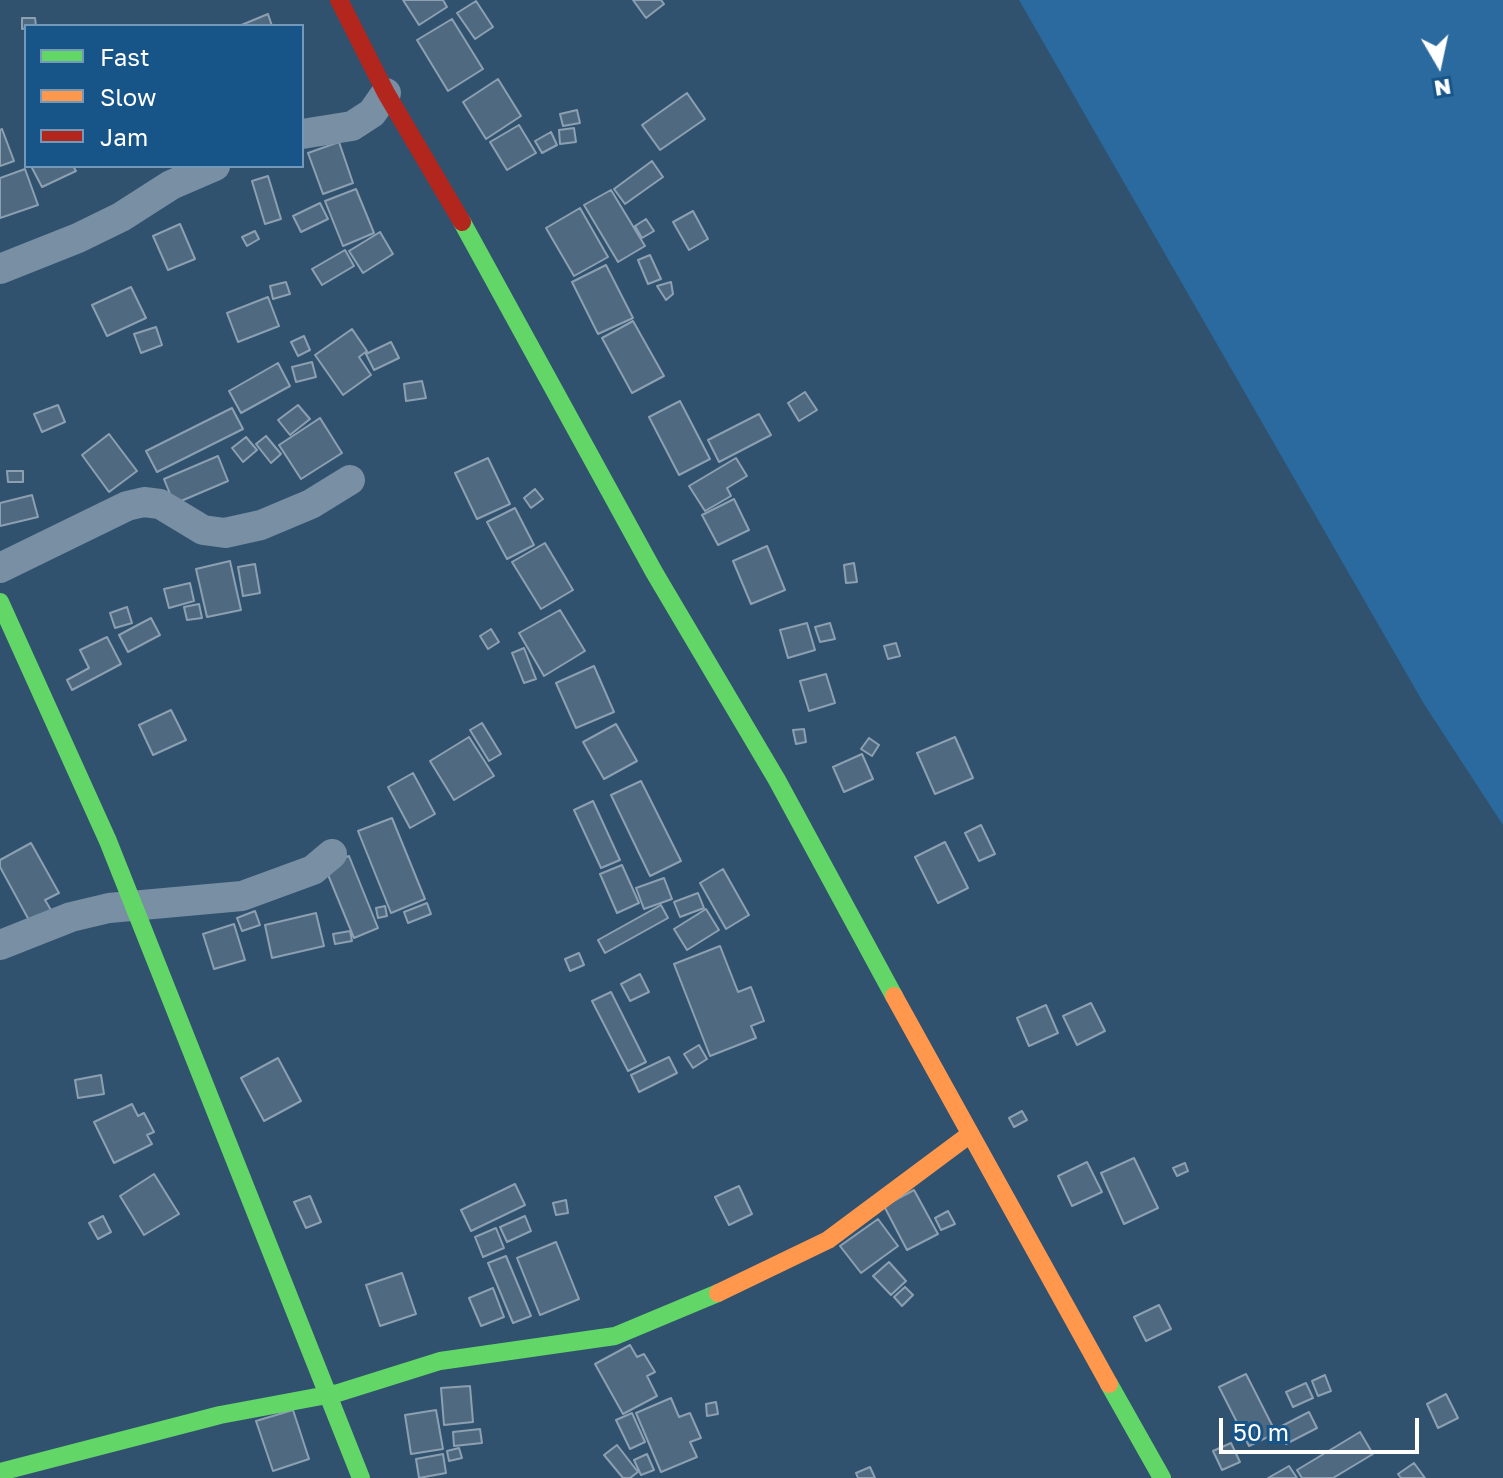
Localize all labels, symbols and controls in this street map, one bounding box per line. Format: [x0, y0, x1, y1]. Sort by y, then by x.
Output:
legend [24, 24, 304, 168]
north arrow [1399, 24, 1479, 104]
text: Fast [100, 42, 150, 71]
text: N [1432, 74, 1453, 103]
text: Slow [100, 82, 156, 111]
text: Jam [100, 122, 148, 151]
scale bar [1223, 1402, 1423, 1452]
text: 50 m [1233, 1417, 1289, 1446]

